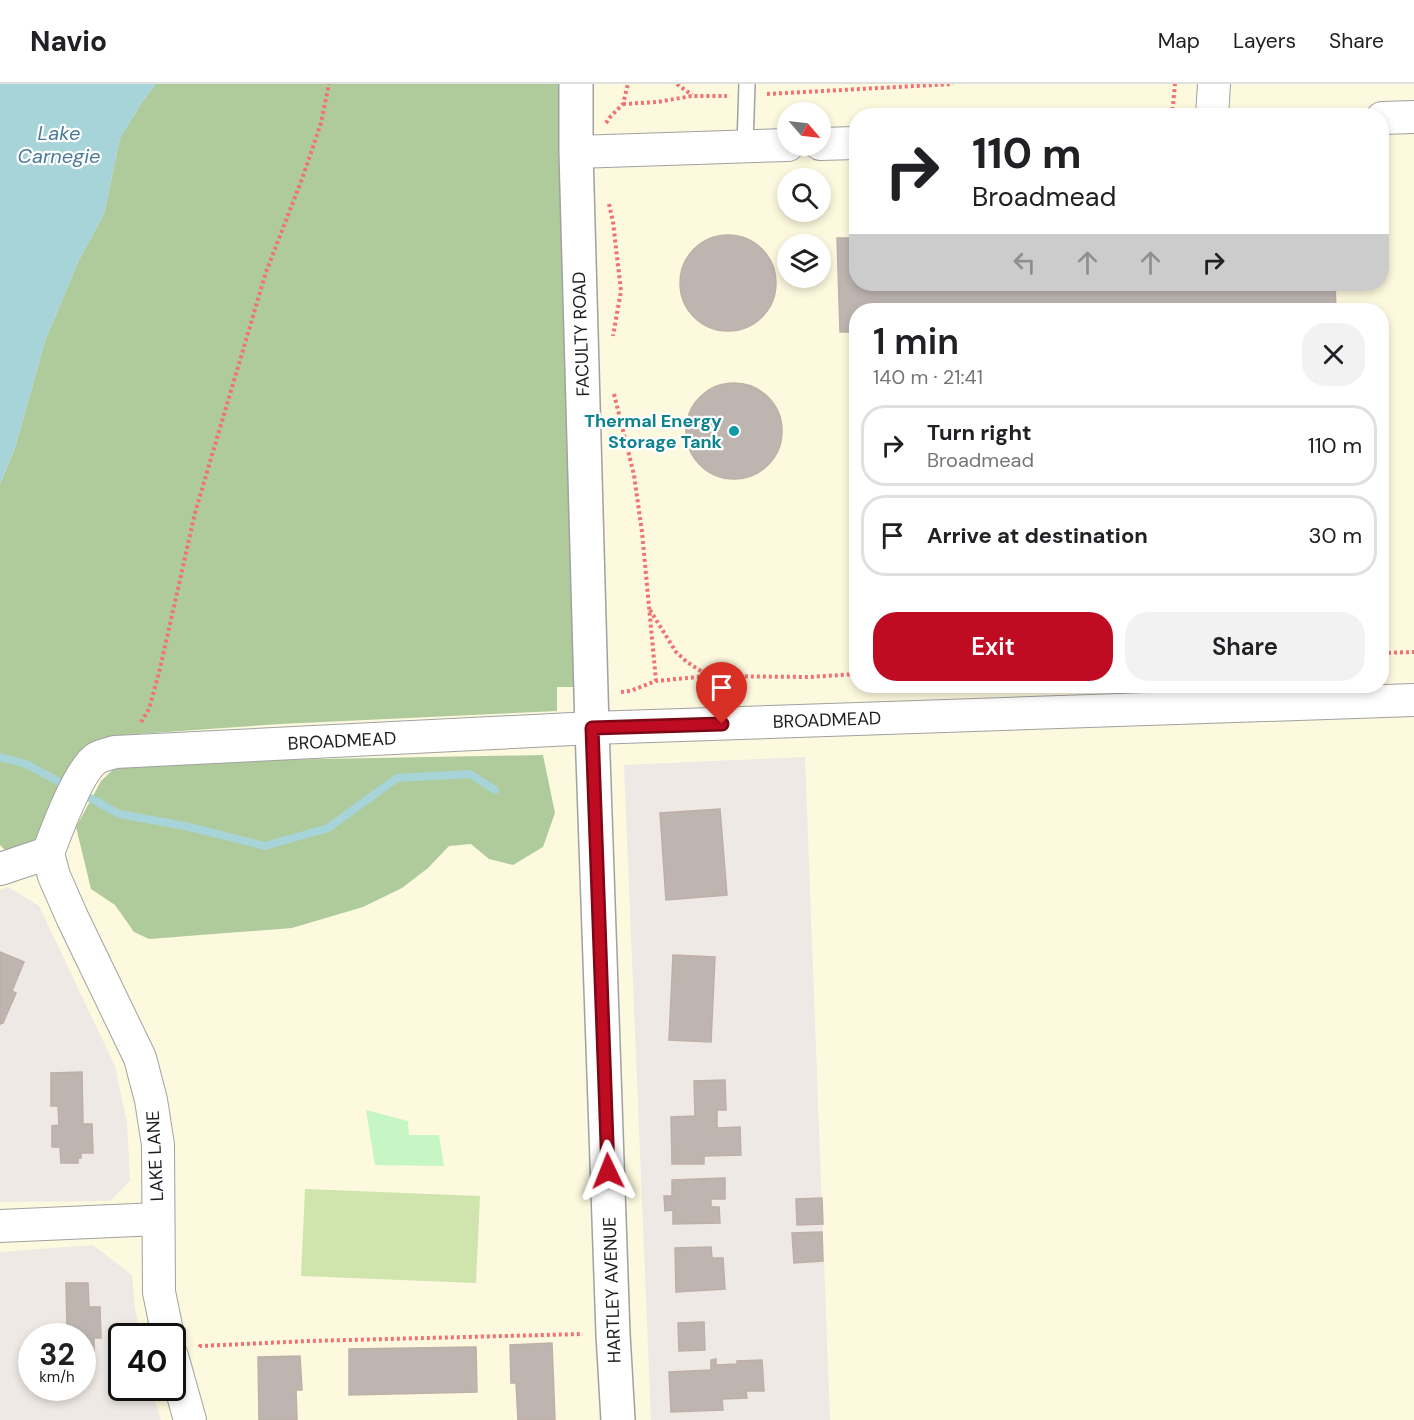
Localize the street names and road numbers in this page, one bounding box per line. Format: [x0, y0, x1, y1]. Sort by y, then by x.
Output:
street label: FACULTY ROAD [567, 271, 595, 397]
street label: BROADMEAD [772, 706, 882, 734]
street label: BROADMEAD [287, 726, 397, 756]
street label: LAKE LANE [141, 1110, 169, 1202]
street label: HARTLEY AVENUE [597, 1216, 627, 1364]

